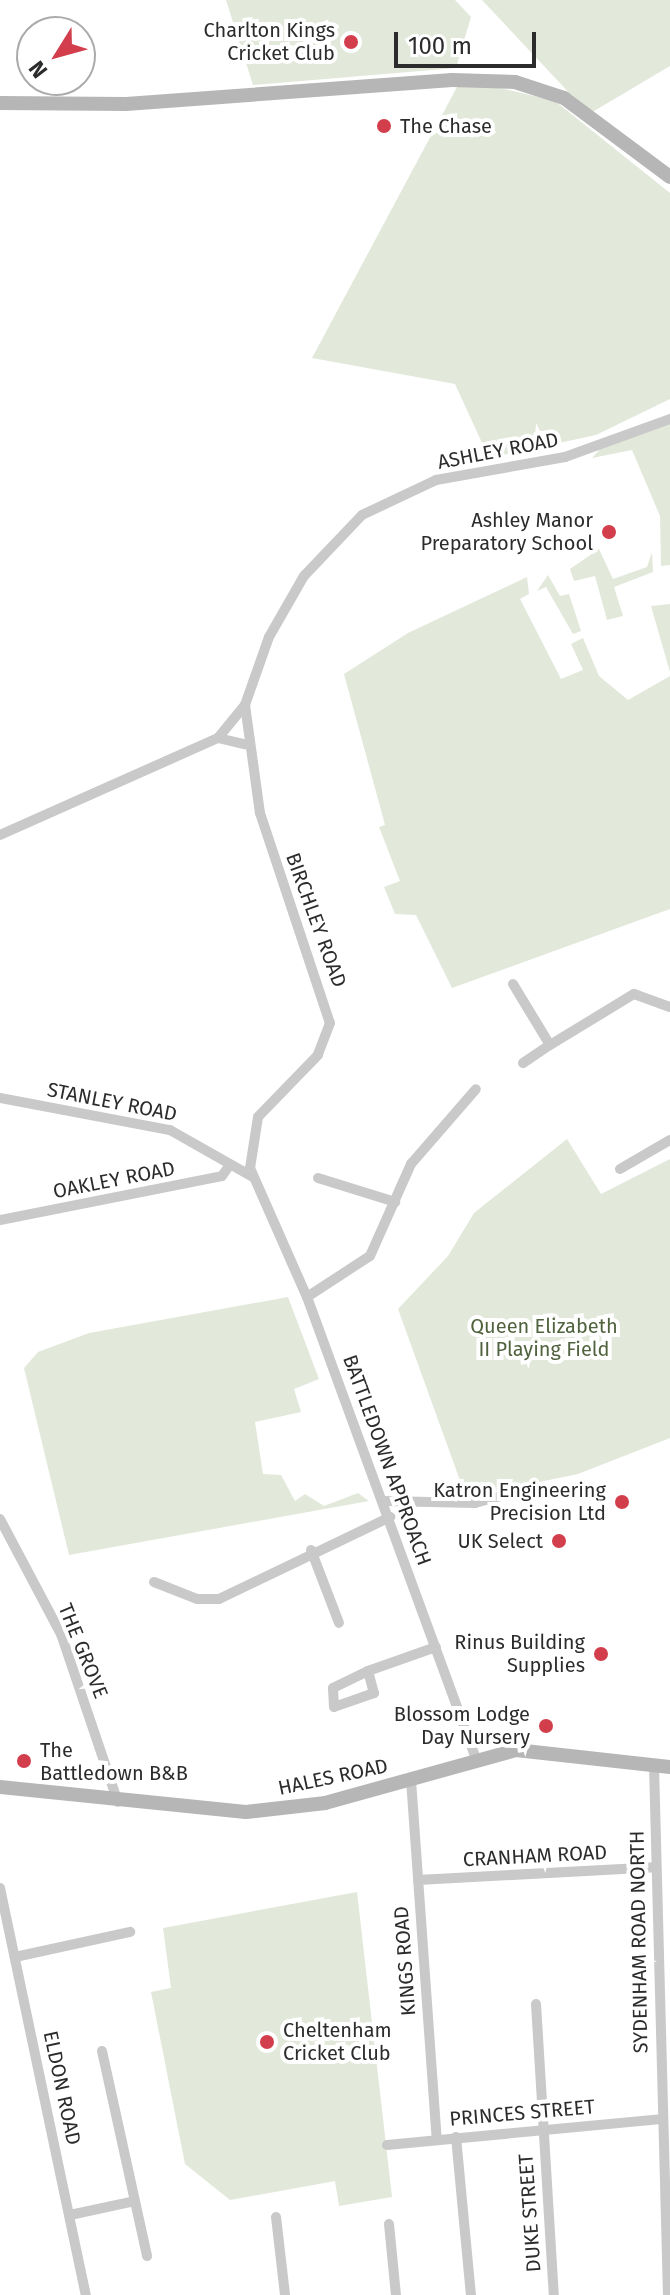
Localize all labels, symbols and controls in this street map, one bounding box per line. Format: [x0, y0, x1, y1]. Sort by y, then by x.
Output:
north arrow [16, 16, 96, 96]
scale bar [398, 16, 540, 66]
place label: Charlton Kings Cricket Club [203, 18, 335, 65]
text: 100 m [408, 32, 472, 60]
marker: Charlton Kings Cricket Club [342, 33, 360, 51]
text: N [23, 56, 53, 83]
place label: The Chase [400, 114, 492, 138]
marker: The Chase [375, 117, 393, 135]
street label: ASHLEY ROAD [435, 428, 561, 474]
place label: Ashley Manor Preparatory School [420, 508, 593, 555]
marker: Ashley Manor Preparatory School [600, 523, 618, 541]
street label: BIRCHLEY ROAD [281, 849, 351, 991]
street label: STANLEY ROAD [45, 1078, 179, 1126]
street label: OAKLEY ROAD [51, 1156, 177, 1204]
park label: Queen Elizabeth II Playing Field [470, 1315, 618, 1362]
street label: BATTLEDOWN APPROACH [338, 1351, 436, 1569]
place label: Katron Engineering Precision Ltd [433, 1478, 606, 1525]
marker: Katron Engineering Precision Ltd [613, 1493, 631, 1511]
place label: UK Select [457, 1529, 543, 1553]
marker: UK Select [550, 1532, 568, 1550]
street label: THE GROVE [53, 1600, 113, 1702]
place label: Rinus Building Supplies [454, 1630, 585, 1677]
marker: Rinus Building Supplies [592, 1645, 610, 1663]
place label: Blossom Lodge Day Nursery [394, 1702, 530, 1749]
marker: Blossom Lodge Day Nursery [537, 1717, 555, 1735]
place label: The Battledown B&B [40, 1738, 188, 1785]
marker: The Battledown B&B [15, 1752, 33, 1770]
street label: HALES ROAD [276, 1754, 390, 1800]
street label: SYDENHAM ROAD NORTH [625, 1830, 653, 2054]
street label: CRANHAM ROAD [462, 1840, 608, 1872]
street label: KINGS ROAD [389, 1905, 421, 2017]
place label: Cheltenham Cricket Club [283, 2018, 392, 2065]
street label: ELDON ROAD [38, 2029, 86, 2147]
marker: Cheltenham Cricket Club [258, 2033, 276, 2051]
street label: PRINCES STREET [448, 2095, 596, 2131]
street label: DUKE STREET [514, 2153, 546, 2273]

